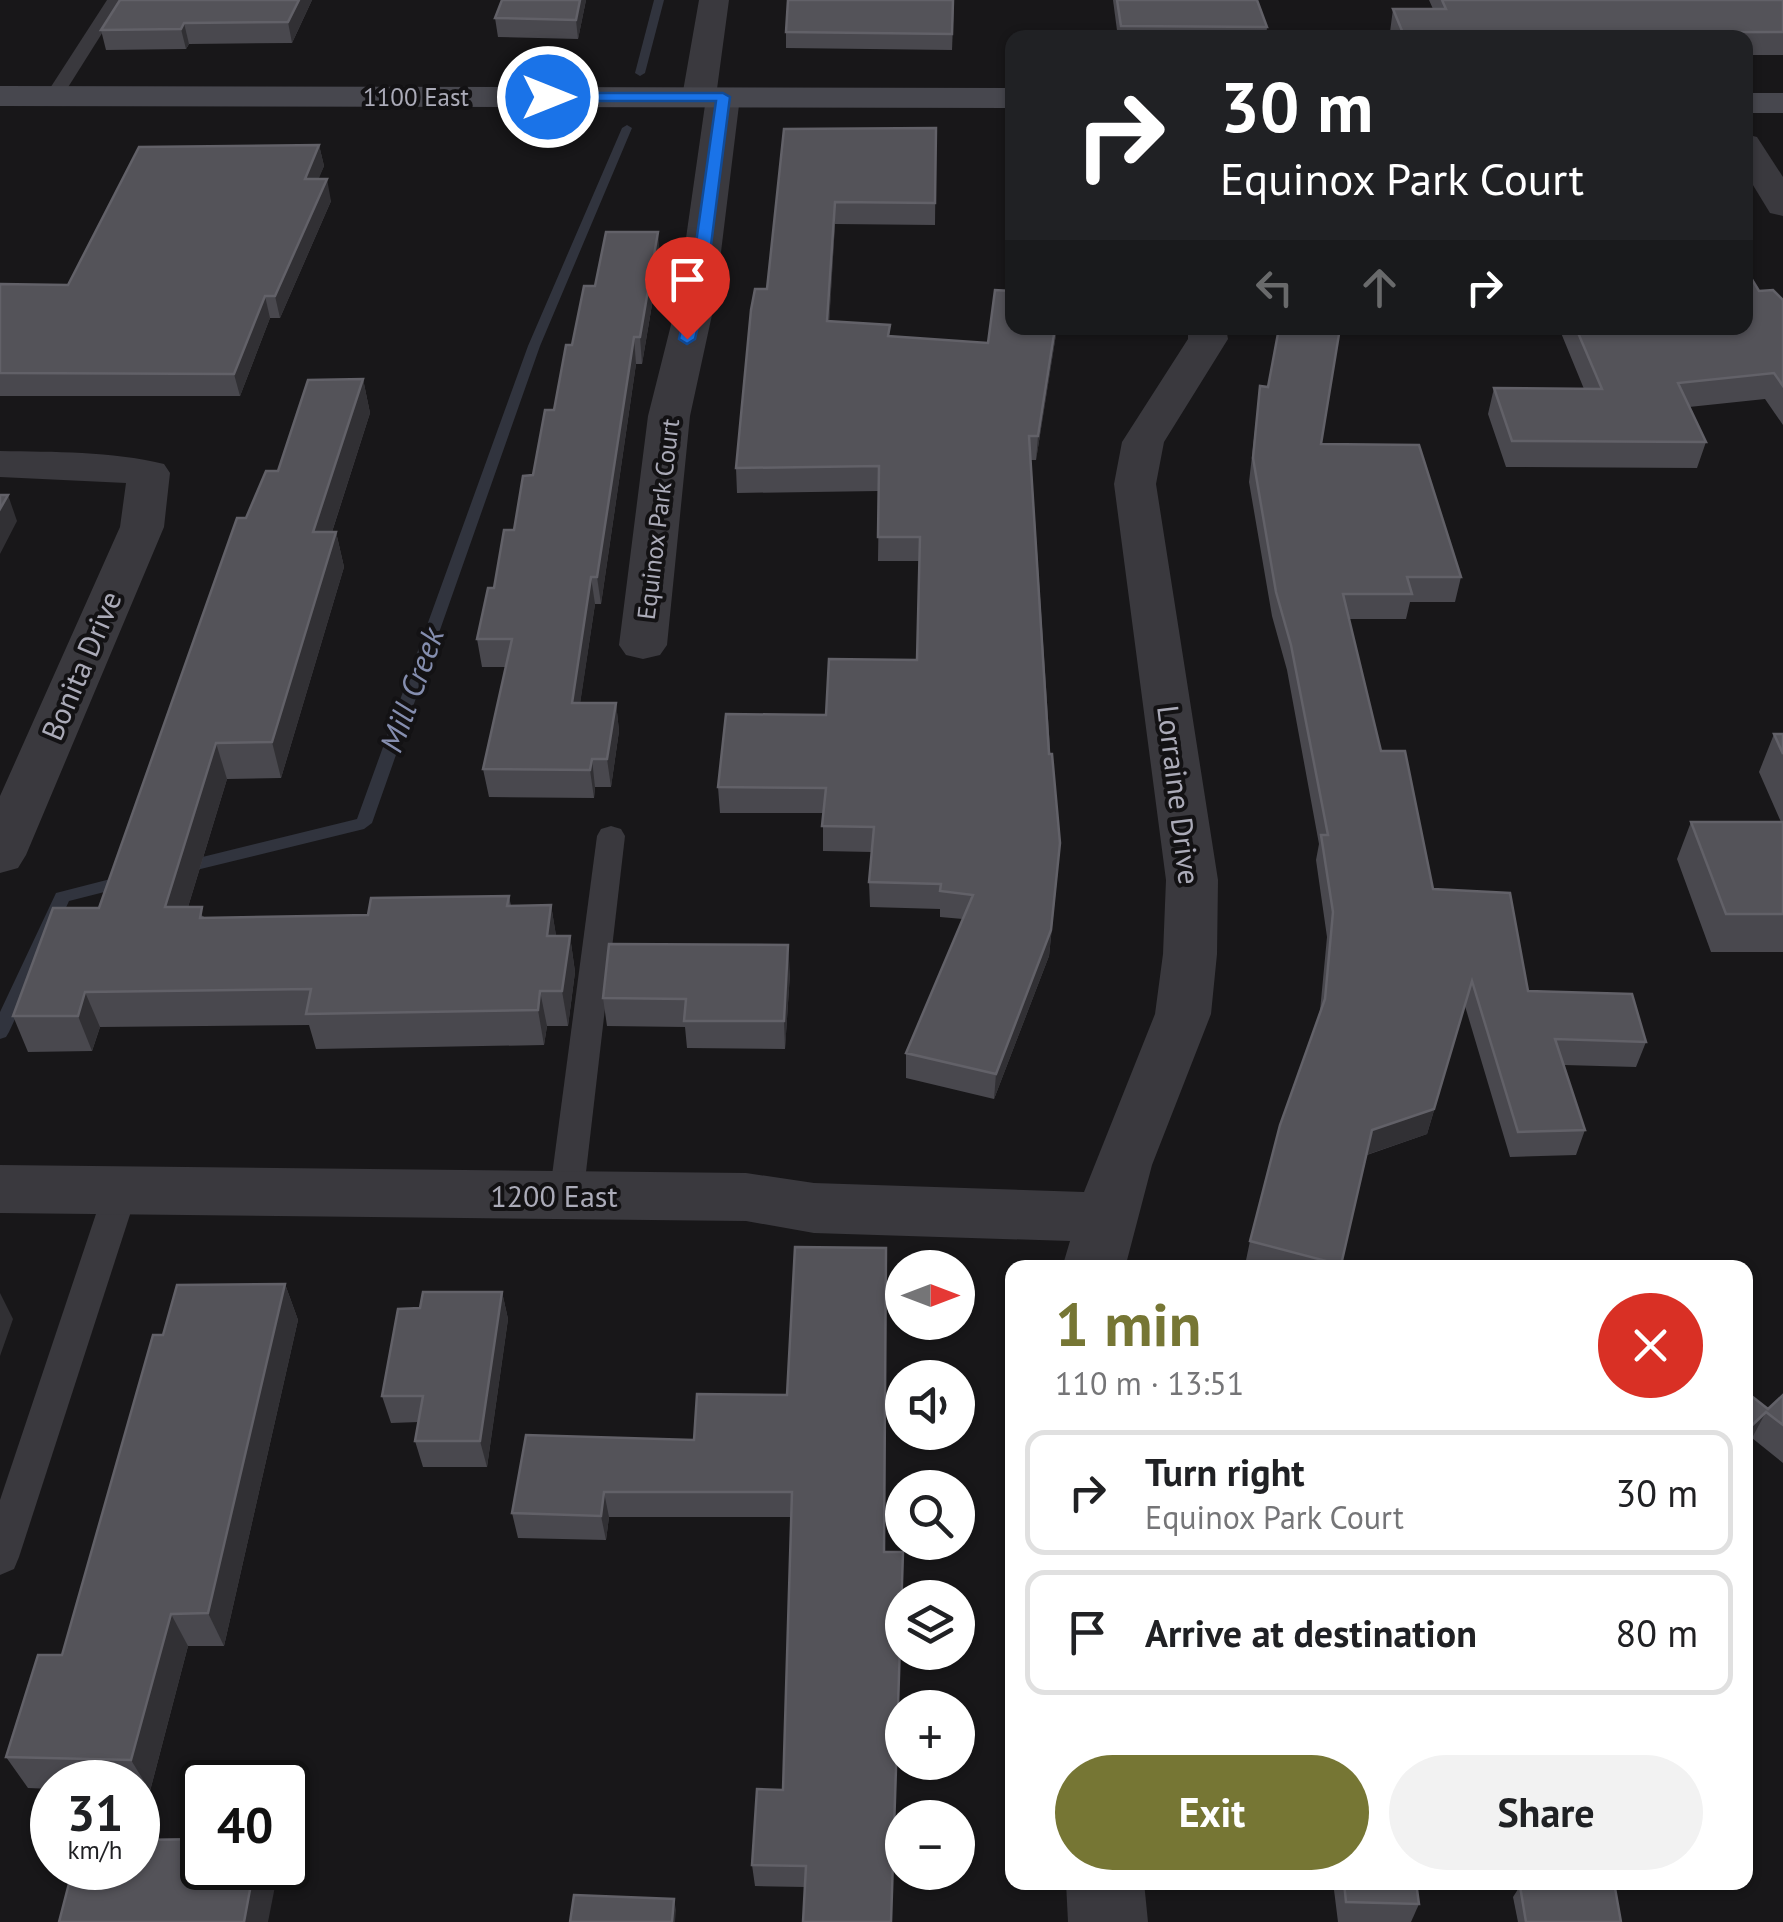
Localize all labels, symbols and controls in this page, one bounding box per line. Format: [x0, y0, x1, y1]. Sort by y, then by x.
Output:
position arrow [496, 45, 600, 149]
text: 30 m [1220, 61, 1373, 151]
icon: right [1055, 70, 1185, 200]
street label: 1100 East [363, 81, 470, 113]
text: Equinox Park Court [1220, 149, 1584, 207]
pin [645, 237, 730, 340]
icon: arrive [660, 252, 715, 307]
icon: left [1247, 260, 1302, 315]
icon: ahead [1352, 260, 1407, 315]
icon: right [1457, 260, 1512, 315]
street label: Equinox Park Court [630, 416, 686, 621]
street label: Bonita Drive [32, 585, 130, 746]
water label: Mill Creek [369, 620, 453, 758]
street label: Lorraine Drive [1149, 703, 1210, 887]
street label: 1200 East [490, 1176, 618, 1215]
north arrow [885, 1250, 975, 1340]
map controls [885, 1250, 975, 1890]
text: 1 min [1055, 1285, 1201, 1363]
button: close [1598, 1293, 1703, 1398]
button: sound [885, 1360, 975, 1450]
text: 110 m · 13:51 [1055, 1362, 1244, 1404]
text: Turn right [1145, 1447, 1305, 1496]
icon: right [1060, 1465, 1115, 1520]
text: 30 m [1616, 1468, 1698, 1517]
button: search [885, 1470, 975, 1560]
text: Equinox Park Court [1145, 1496, 1404, 1538]
button: layers [885, 1580, 975, 1670]
icon: arrive [1060, 1605, 1115, 1660]
text: Arrive at destination [1145, 1608, 1477, 1657]
text: 80 m [1616, 1608, 1698, 1657]
button: + [885, 1690, 975, 1780]
button: Exit [1055, 1755, 1369, 1870]
button: Share [1389, 1755, 1703, 1870]
speed limit sign: 40 [180, 1760, 310, 1890]
text: 31 [67, 1780, 123, 1845]
button: − [885, 1800, 975, 1890]
text: km/h [68, 1834, 122, 1866]

